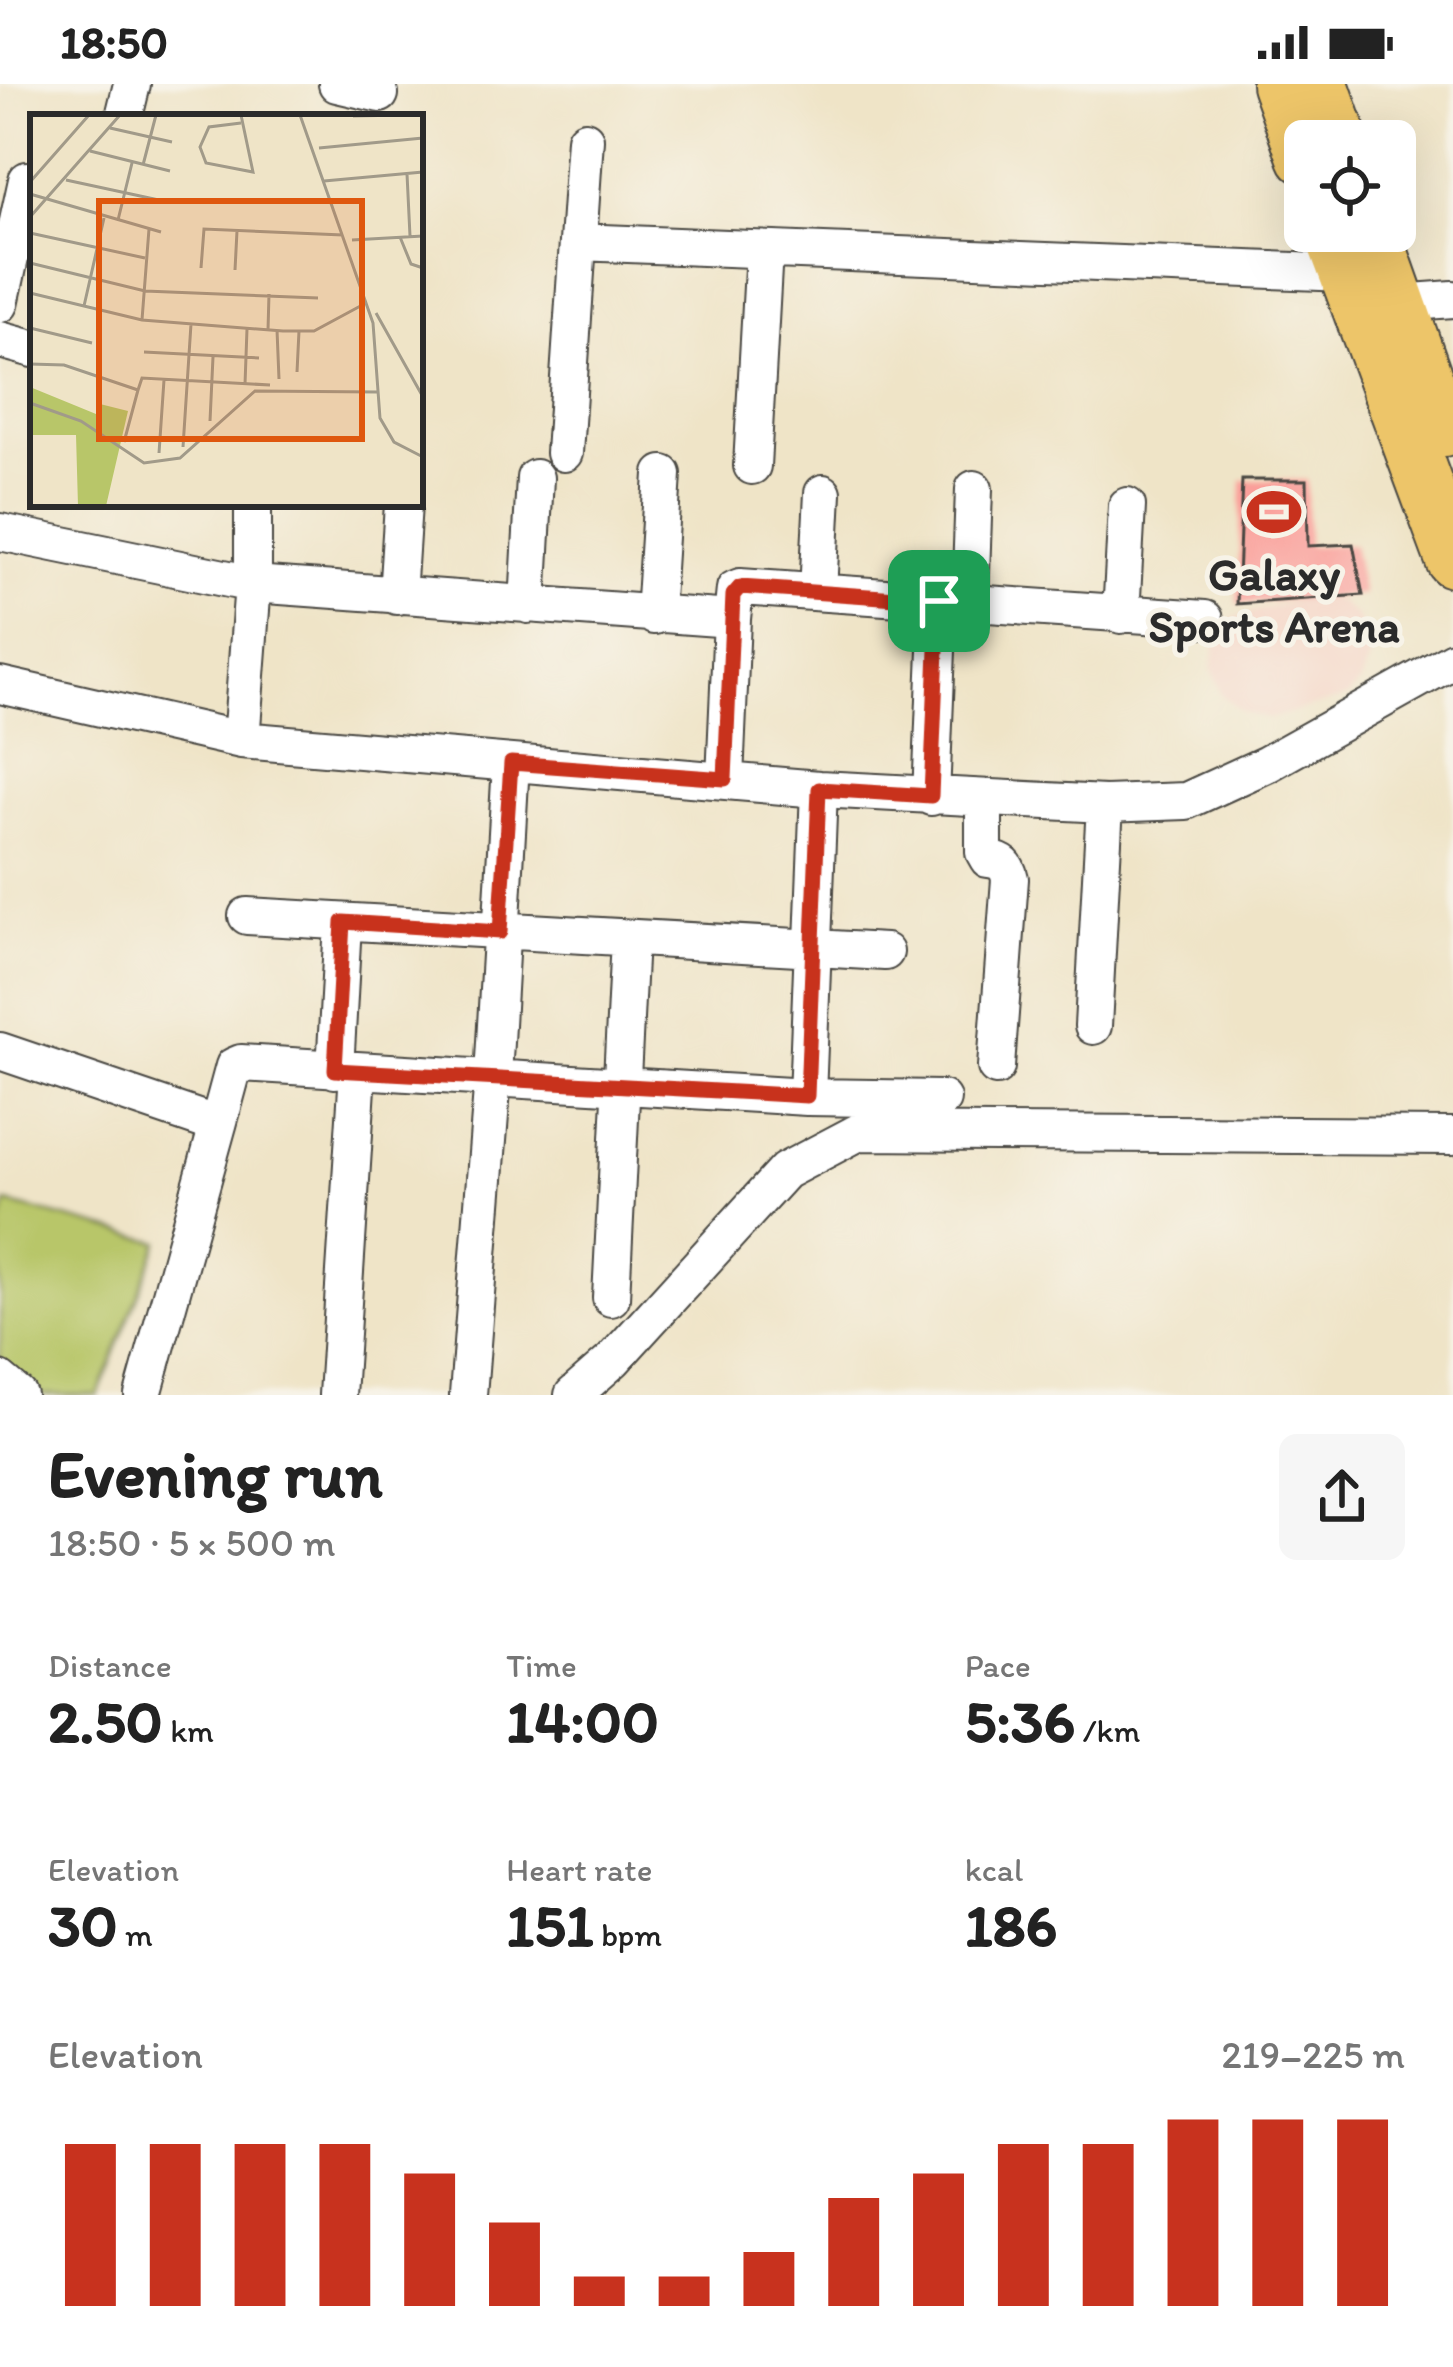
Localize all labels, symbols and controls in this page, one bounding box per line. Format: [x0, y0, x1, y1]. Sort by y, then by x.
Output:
text: 18:50 [60, 15, 168, 69]
inset map [30, 114, 423, 507]
map controls [1284, 120, 1416, 252]
button: locate [1284, 120, 1416, 252]
sports icon: Galaxy Sports Arena [1245, 483, 1303, 541]
place label: Galaxy Sports Arena [1148, 547, 1400, 653]
pin [888, 550, 990, 652]
icon: arrive [906, 568, 972, 634]
text: Evening run [48, 1434, 383, 1514]
button: share [1279, 1434, 1405, 1560]
text: 18:50 · 5 × 500 m [48, 1519, 336, 1566]
text: Distance [48, 1646, 172, 1685]
text: Time [506, 1646, 577, 1685]
text: Pace [965, 1646, 1031, 1685]
text: 2.50 [48, 1685, 163, 1757]
text: 14:00 [506, 1685, 659, 1757]
text: 5:36 [965, 1685, 1075, 1757]
text: km [163, 1711, 214, 1750]
text: /km [1075, 1711, 1140, 1750]
text: Elevation [48, 1850, 179, 1889]
text: Heart rate [506, 1850, 652, 1889]
text: kcal [965, 1850, 1023, 1889]
text: 30 [48, 1889, 118, 1961]
text: 151 [506, 1889, 594, 1961]
text: 186 [965, 1889, 1057, 1961]
text: m [118, 1915, 153, 1954]
text: bpm [594, 1915, 662, 1954]
text: Elevation [48, 2031, 203, 2078]
text: 219–225 m [1221, 2031, 1405, 2078]

